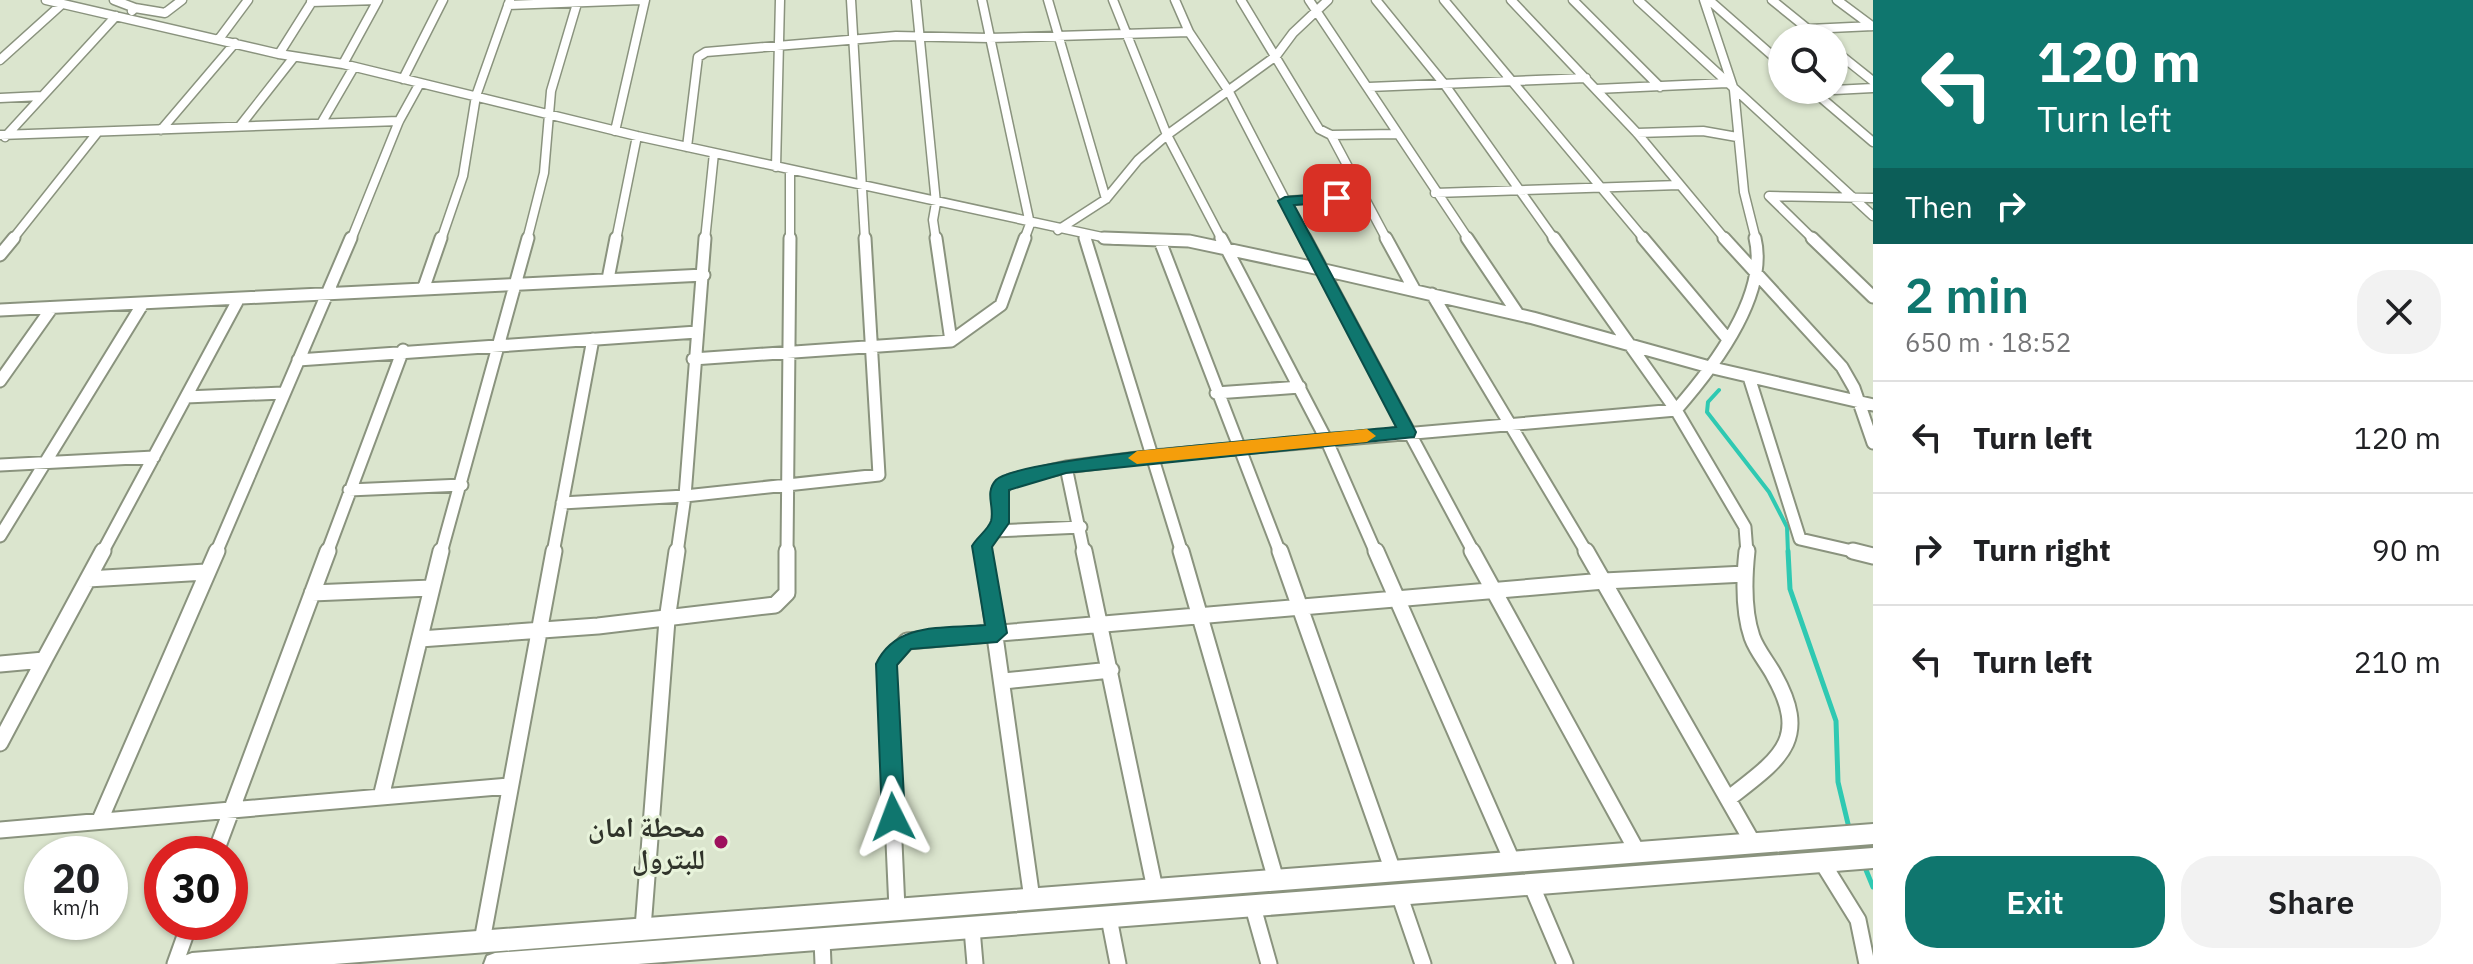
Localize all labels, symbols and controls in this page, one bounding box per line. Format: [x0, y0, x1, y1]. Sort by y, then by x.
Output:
map controls [1768, 24, 1848, 104]
button: search [1768, 24, 1848, 104]
text: 120 m [2037, 25, 2201, 97]
icon: left [1905, 32, 2009, 136]
text: Turn left [2037, 95, 2172, 142]
pin [1303, 164, 1371, 232]
icon: arrive [1315, 176, 1359, 220]
icon: right [1989, 184, 2033, 228]
text: Then [1905, 187, 1973, 226]
text: 2 min [1905, 264, 2029, 326]
button: close [2357, 270, 2441, 354]
text: 650 m · 18:52 [1905, 325, 2071, 359]
icon: left [1905, 415, 1949, 459]
text: Turn left [1973, 418, 2092, 457]
text: 120 m [2354, 418, 2441, 457]
icon: right [1905, 527, 1949, 571]
text: Turn right [1973, 530, 2111, 569]
text: 90 m [2372, 530, 2441, 569]
icon: left [1905, 639, 1949, 683]
text: Turn left [1973, 642, 2092, 681]
text: 210 m [2354, 642, 2441, 681]
position arrow [851, 775, 935, 859]
place label: محطة امان للبترول [588, 808, 705, 877]
marker: محطة امان للبترول [712, 833, 730, 851]
speed limit sign: 30 [144, 836, 248, 940]
text: 20 [52, 852, 100, 904]
button: Exit [1905, 856, 2165, 948]
button: Share [2181, 856, 2441, 948]
text: km/h [52, 894, 100, 921]

